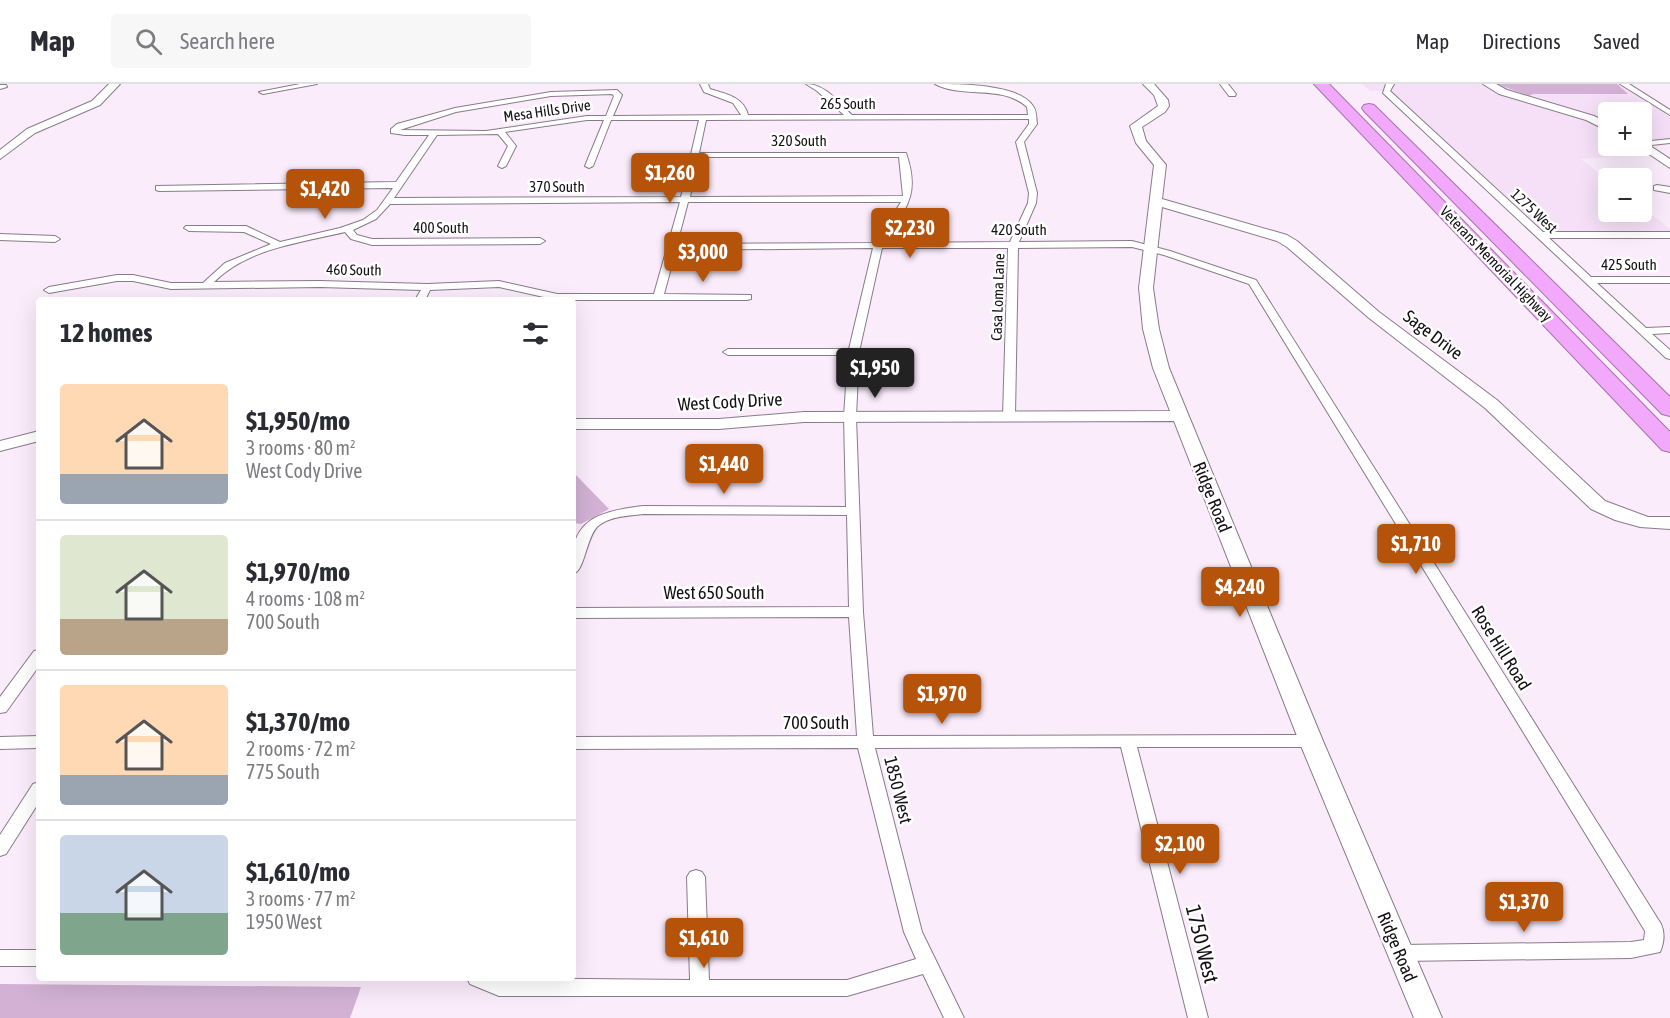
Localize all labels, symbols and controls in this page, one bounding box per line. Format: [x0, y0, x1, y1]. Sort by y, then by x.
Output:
search box [111, 14, 531, 68]
text: Map [30, 25, 75, 57]
icon: search [132, 25, 165, 58]
text: Search here [180, 28, 275, 54]
text: Map [1415, 29, 1449, 53]
text: Directions [1482, 29, 1561, 53]
text: Saved [1594, 29, 1640, 53]
street label: 265 South [820, 95, 876, 112]
street label: Mesa Hills Drive [502, 96, 592, 125]
map controls [1598, 102, 1652, 222]
button: + [1598, 102, 1652, 156]
street label: 320 South [771, 132, 827, 149]
pin: $1,260 [621, 153, 719, 204]
text: $1,260 [645, 161, 695, 184]
button: − [1598, 168, 1652, 222]
pin: $1,420 [276, 169, 374, 220]
text: $1,420 [300, 177, 350, 200]
street label: 370 South [529, 178, 585, 195]
street label: 1275 West [1508, 185, 1561, 236]
street label: Veterans Memorial Highway [1437, 202, 1556, 325]
pin: $2,230 [861, 208, 959, 259]
text: $2,230 [885, 216, 935, 239]
street label: 400 South [413, 219, 469, 236]
street label: 420 South [991, 221, 1047, 238]
pin: $3,000 [654, 232, 752, 283]
text: $3,000 [678, 240, 728, 263]
street label: Casa Loma Lane [987, 253, 1008, 341]
street label: 425 South [1601, 256, 1657, 273]
street label: 460 South [326, 261, 382, 278]
street label: Sage Drive [1399, 305, 1467, 364]
icon: filters [519, 317, 552, 350]
text: 12 homes [60, 318, 153, 348]
pin: $1,950 [826, 348, 924, 399]
text: $1,950 [850, 356, 900, 379]
street label: West Cody Drive [677, 388, 783, 415]
text: $1,950/mo [246, 406, 350, 436]
icon: home [108, 408, 180, 480]
text: 3 rooms · 80 m² [246, 436, 356, 459]
pin: $1,440 [675, 444, 773, 495]
text: $1,440 [699, 452, 749, 475]
text: West Cody Drive [246, 459, 362, 482]
street label: Ridge Road [1189, 459, 1236, 535]
pin: $1,710 [1367, 524, 1465, 575]
text: $1,710 [1391, 532, 1441, 555]
text: $1,970/mo [246, 557, 350, 587]
icon: home [108, 559, 180, 631]
pin: $4,240 [1191, 567, 1289, 618]
text: $4,240 [1215, 575, 1265, 598]
street label: West 650 South [663, 582, 765, 603]
text: 4 rooms · 108 m² [246, 587, 365, 610]
street label: Rose Hill Road [1467, 602, 1536, 694]
text: 700 South [246, 610, 320, 633]
pin: $1,970 [893, 674, 991, 725]
text: $1,970 [917, 682, 967, 705]
text: $1,370/mo [246, 707, 350, 737]
icon: home [108, 709, 180, 781]
street label: 700 South [783, 712, 849, 733]
text: 2 rooms · 72 m² [246, 737, 356, 760]
street label: 1850 West [880, 754, 917, 826]
text: 775 South [246, 760, 320, 783]
pin: $2,100 [1131, 824, 1229, 875]
text: $2,100 [1155, 832, 1205, 855]
text: $1,610/mo [246, 857, 350, 887]
icon: home [108, 859, 180, 931]
pin: $1,370 [1475, 882, 1573, 933]
text: 3 rooms · 77 m² [246, 887, 356, 910]
text: $1,370 [1499, 890, 1549, 913]
street label: 1750 West [1182, 902, 1224, 985]
street label: Ridge Road [1373, 909, 1422, 985]
text: 1950 West [246, 910, 322, 933]
pin: $1,610 [655, 918, 753, 969]
text: $1,610 [679, 926, 729, 949]

